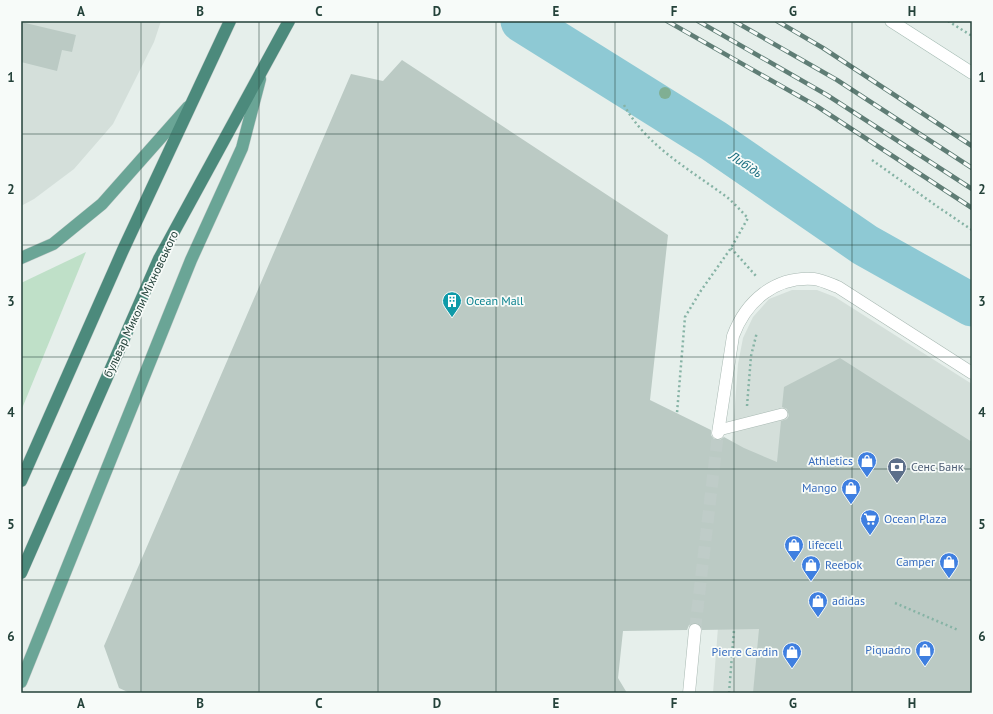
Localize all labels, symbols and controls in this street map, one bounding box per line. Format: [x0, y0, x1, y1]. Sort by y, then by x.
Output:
text: A [77, 3, 85, 20]
text: B [196, 3, 204, 20]
text: C [315, 3, 323, 20]
text: D [433, 3, 441, 20]
text: E [553, 3, 560, 20]
text: F [671, 3, 678, 20]
text: G [789, 3, 797, 20]
text: H [908, 3, 916, 20]
text: 1 [7, 69, 15, 86]
text: 1 [978, 69, 986, 86]
water label: Либідь [725, 147, 766, 182]
text: 2 [7, 181, 15, 198]
text: 2 [978, 181, 986, 198]
street label: бульвар Миколи Міхновського [100, 228, 181, 380]
building icon: Ocean Mall [441, 290, 463, 318]
text: 3 [7, 293, 15, 310]
place label: Ocean Mall [466, 293, 524, 308]
text: 3 [978, 293, 986, 310]
text: 4 [7, 404, 15, 421]
text: 4 [978, 404, 986, 421]
shop icon: Athletics [856, 450, 878, 478]
place label: Athletics [808, 453, 853, 468]
bank icon: Сенс Банк [886, 456, 908, 484]
place label: Сенс Банк [911, 459, 964, 474]
shop icon: Mango [840, 477, 862, 505]
place label: Mango [802, 480, 837, 495]
supermarket icon: Ocean Plaza [859, 508, 881, 536]
place label: Ocean Plaza [884, 511, 947, 526]
text: 5 [7, 516, 15, 533]
text: 5 [978, 516, 986, 533]
shop icon: lifecell [783, 534, 805, 562]
place label: lifecell [808, 537, 843, 552]
shop icon: Camper [938, 551, 960, 579]
shop icon: Reebok [800, 554, 822, 582]
place label: Camper [896, 554, 935, 569]
place label: Reebok [825, 557, 863, 572]
shop icon: adidas [807, 590, 829, 618]
place label: adidas [832, 593, 865, 608]
text: 6 [7, 628, 15, 645]
text: 6 [978, 628, 986, 645]
shop icon: Piquadro [914, 639, 936, 667]
shop icon: Pierre Cardin [781, 641, 803, 669]
place label: Piquadro [865, 642, 911, 657]
place label: Pierre Cardin [712, 644, 778, 659]
text: A [77, 695, 85, 712]
text: B [196, 695, 204, 712]
text: C [315, 695, 323, 712]
text: D [433, 695, 441, 712]
text: E [553, 695, 560, 712]
text: F [671, 695, 678, 712]
text: G [789, 695, 797, 712]
text: H [908, 695, 916, 712]

